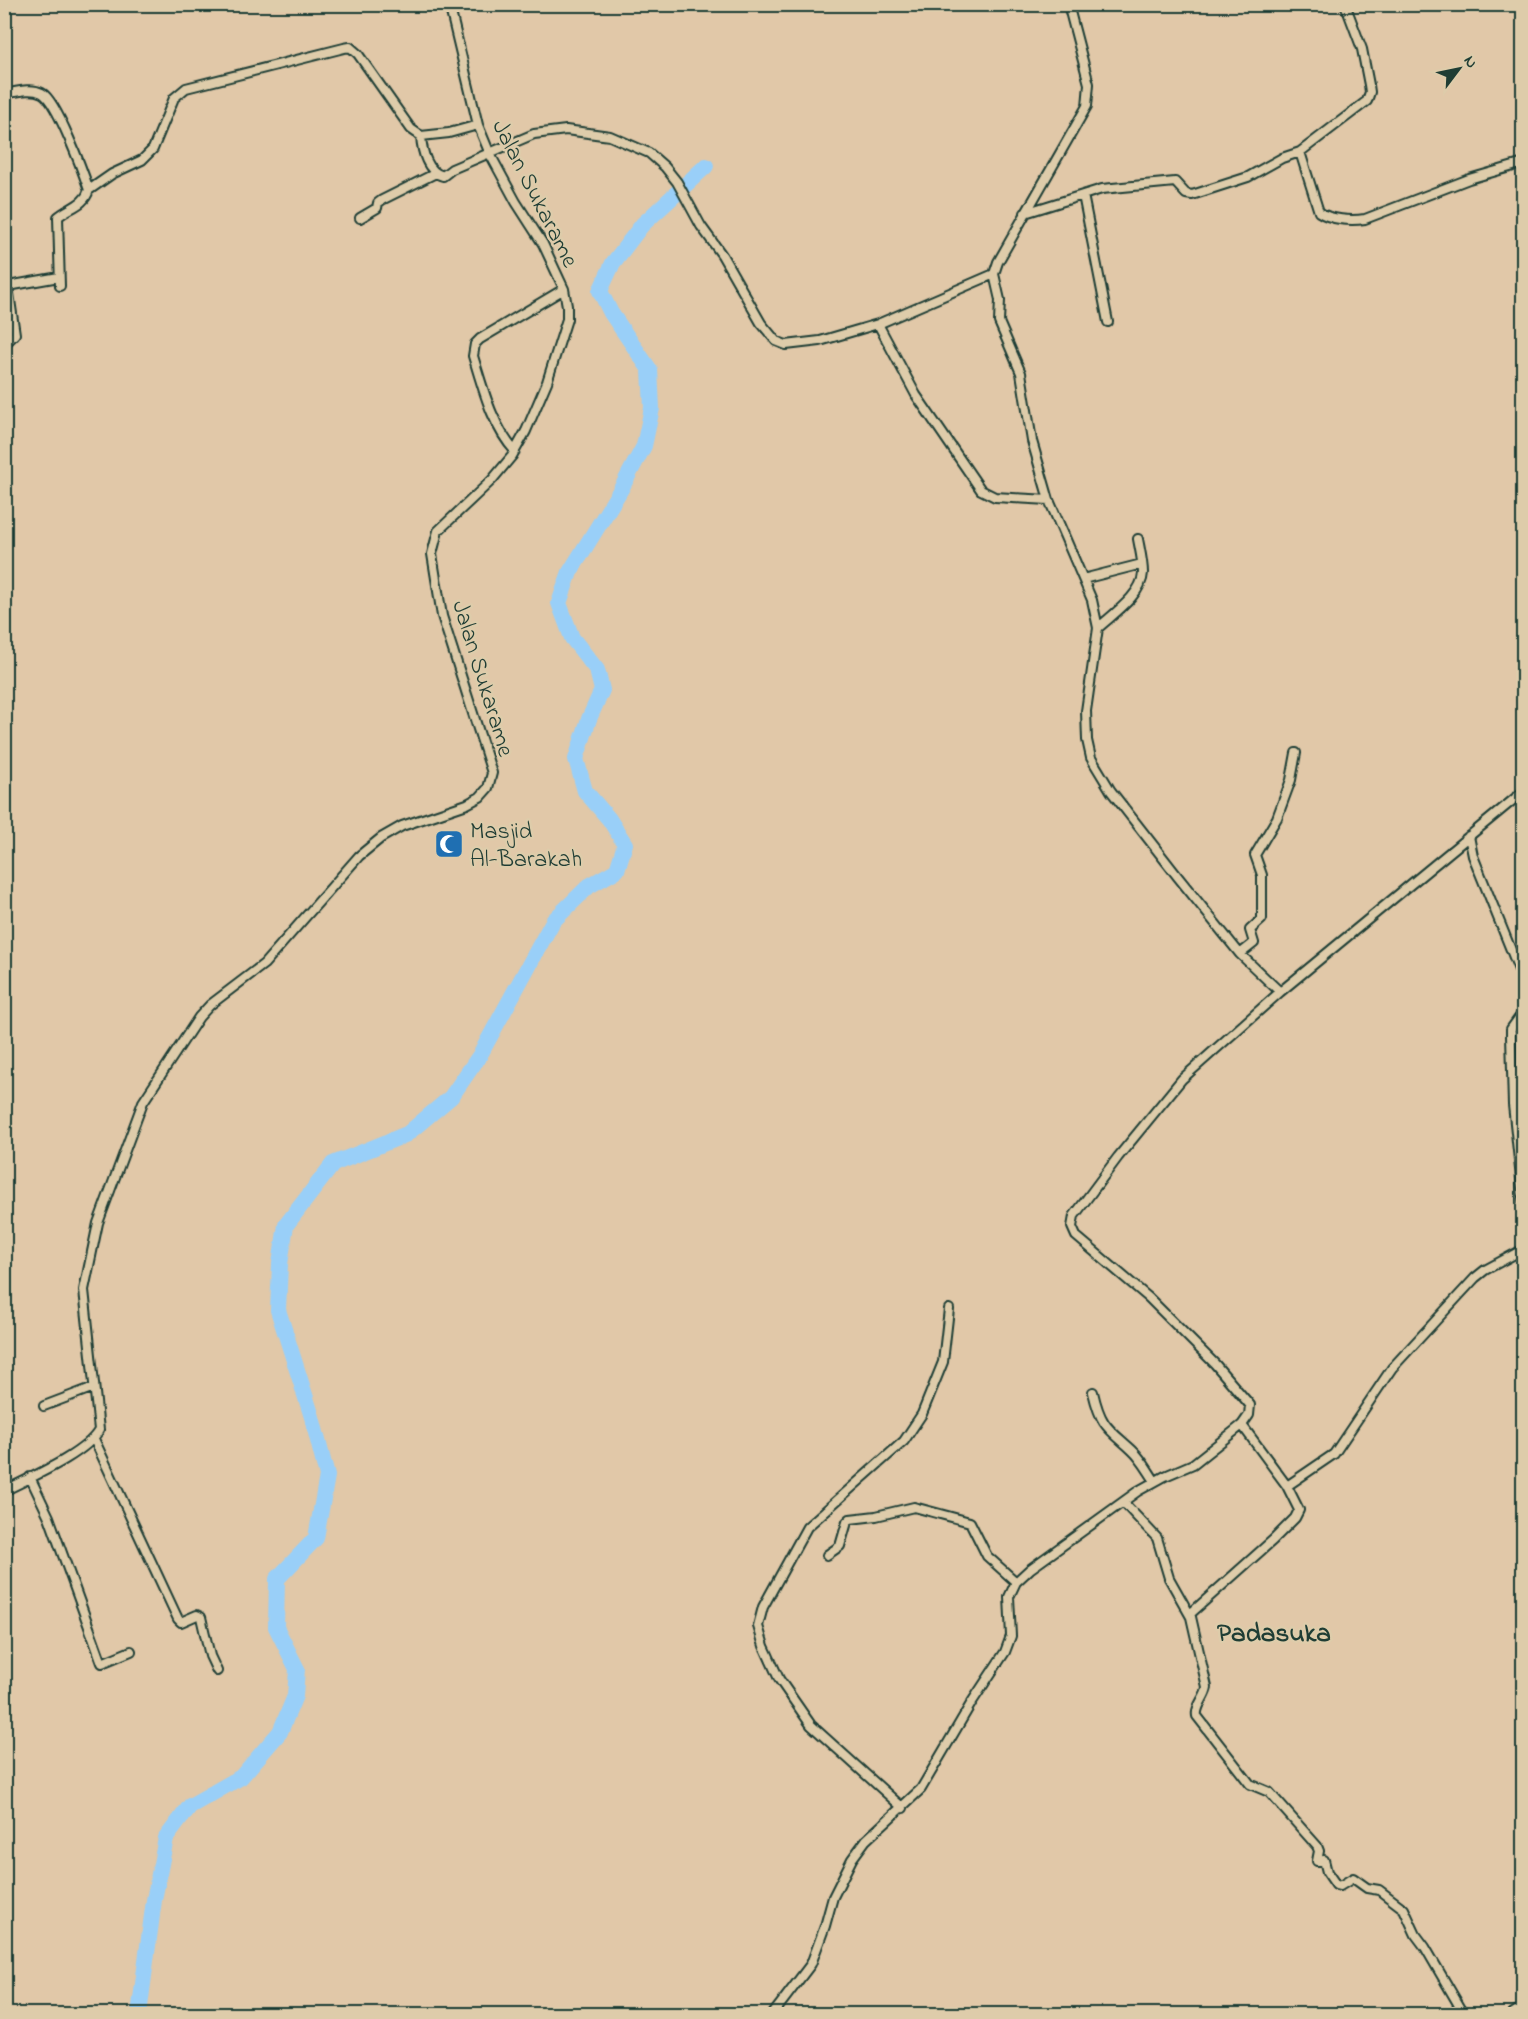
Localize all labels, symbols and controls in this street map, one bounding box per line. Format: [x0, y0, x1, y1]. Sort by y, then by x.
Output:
north arrow [1429, 39, 1489, 99]
text: N [1457, 51, 1483, 73]
street label: Jalan Sukarame [481, 114, 586, 274]
street label: Jalan Sukarame [441, 596, 522, 761]
place label: Masjid Al-Barakah [470, 815, 582, 878]
mosque icon: Masjid Al-Barakah [433, 828, 465, 860]
district label: Padasuka [1217, 1615, 1331, 1654]

